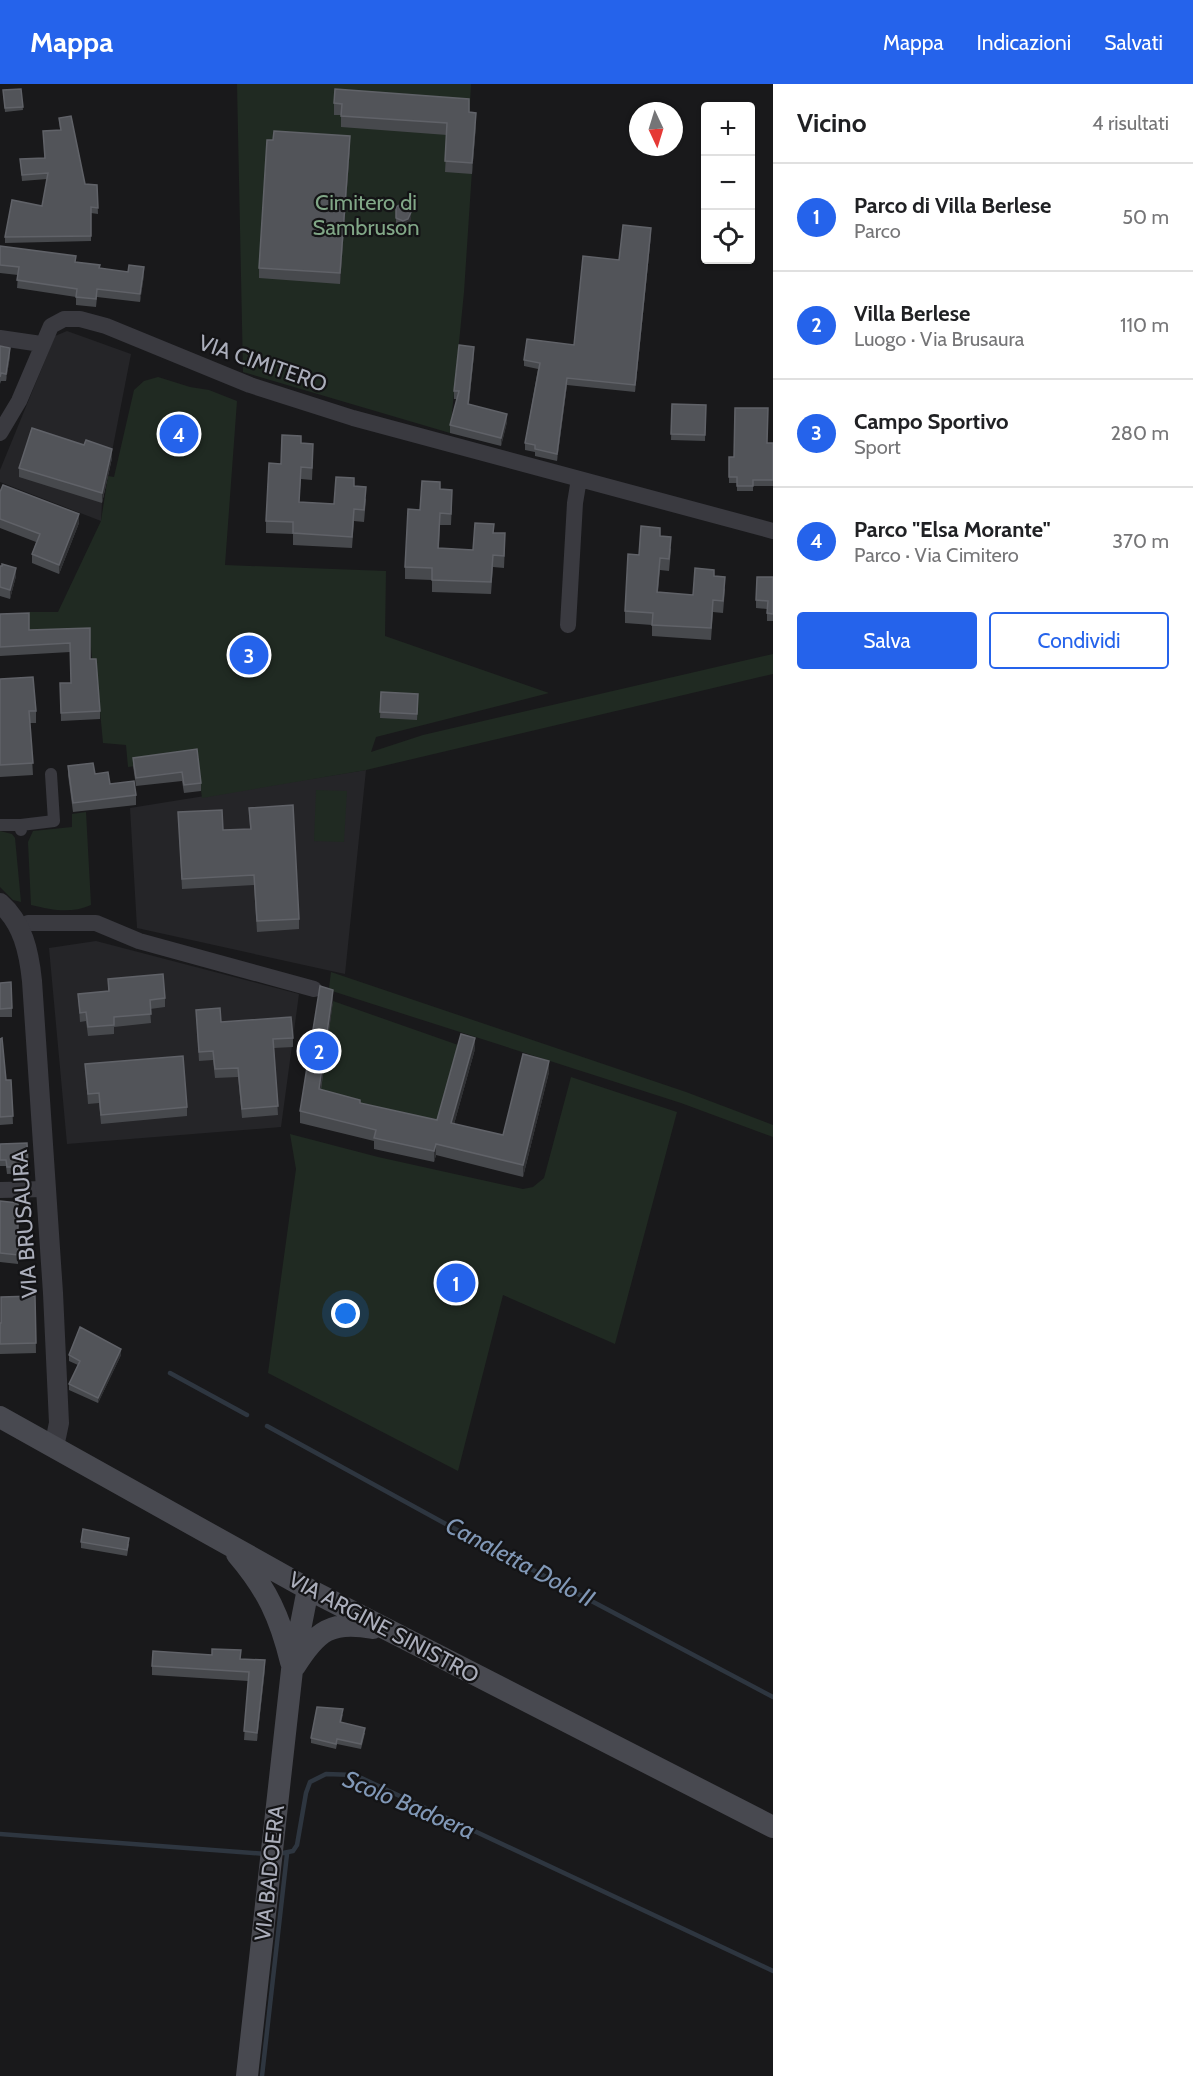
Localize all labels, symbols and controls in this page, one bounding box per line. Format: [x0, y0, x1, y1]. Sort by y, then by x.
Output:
text: Mappa [30, 25, 113, 59]
text: Mappa [883, 30, 944, 55]
text: Indicazioni [977, 30, 1071, 55]
text: Salvati [1104, 30, 1163, 55]
north arrow [629, 102, 683, 156]
map controls [701, 102, 755, 264]
button: + [701, 102, 755, 156]
text: Vicino [797, 107, 866, 139]
text: 4 risultati [1092, 111, 1169, 135]
button: − [701, 156, 755, 210]
park label: Cimitero di Sambruson [313, 189, 419, 241]
text: Parco di Villa Berlese [854, 192, 1051, 219]
text: 1 [813, 205, 820, 229]
text: 50 m [1122, 205, 1169, 229]
button: locate [701, 210, 755, 264]
text: Parco [854, 219, 901, 243]
text: Villa Berlese [854, 300, 970, 327]
text: 2 [811, 313, 822, 337]
text: 110 m [1120, 313, 1169, 337]
text: Luogo · Via Brusaura [854, 327, 1024, 351]
street label: VIA CIMITERO [195, 329, 331, 398]
text: Campo Sportivo [854, 408, 1009, 435]
pin: 4 [160, 412, 198, 456]
text: 3 [811, 421, 822, 445]
text: 280 m [1110, 421, 1169, 445]
text: Sport [854, 435, 901, 459]
text: Parco "Elsa Morante" [854, 516, 1051, 543]
text: 4 [810, 529, 823, 553]
text: 370 m [1112, 529, 1169, 553]
text: Parco · Via Cimitero [854, 543, 1019, 567]
button: Salva [797, 612, 977, 669]
button: Condividi [989, 612, 1169, 669]
pin: 3 [230, 632, 268, 678]
pin: 2 [300, 1028, 338, 1074]
street label: VIA BRUSAURA [6, 1148, 43, 1299]
pin: 1 [436, 1260, 476, 1306]
your location [331, 1299, 360, 1328]
water label: Canaletta Dolo II [441, 1510, 599, 1613]
street label: VIA ARGINE SINISTRO [284, 1566, 484, 1689]
water label: Scolo Badoera [339, 1764, 479, 1845]
street label: VIA BADOERA [249, 1803, 290, 1942]

